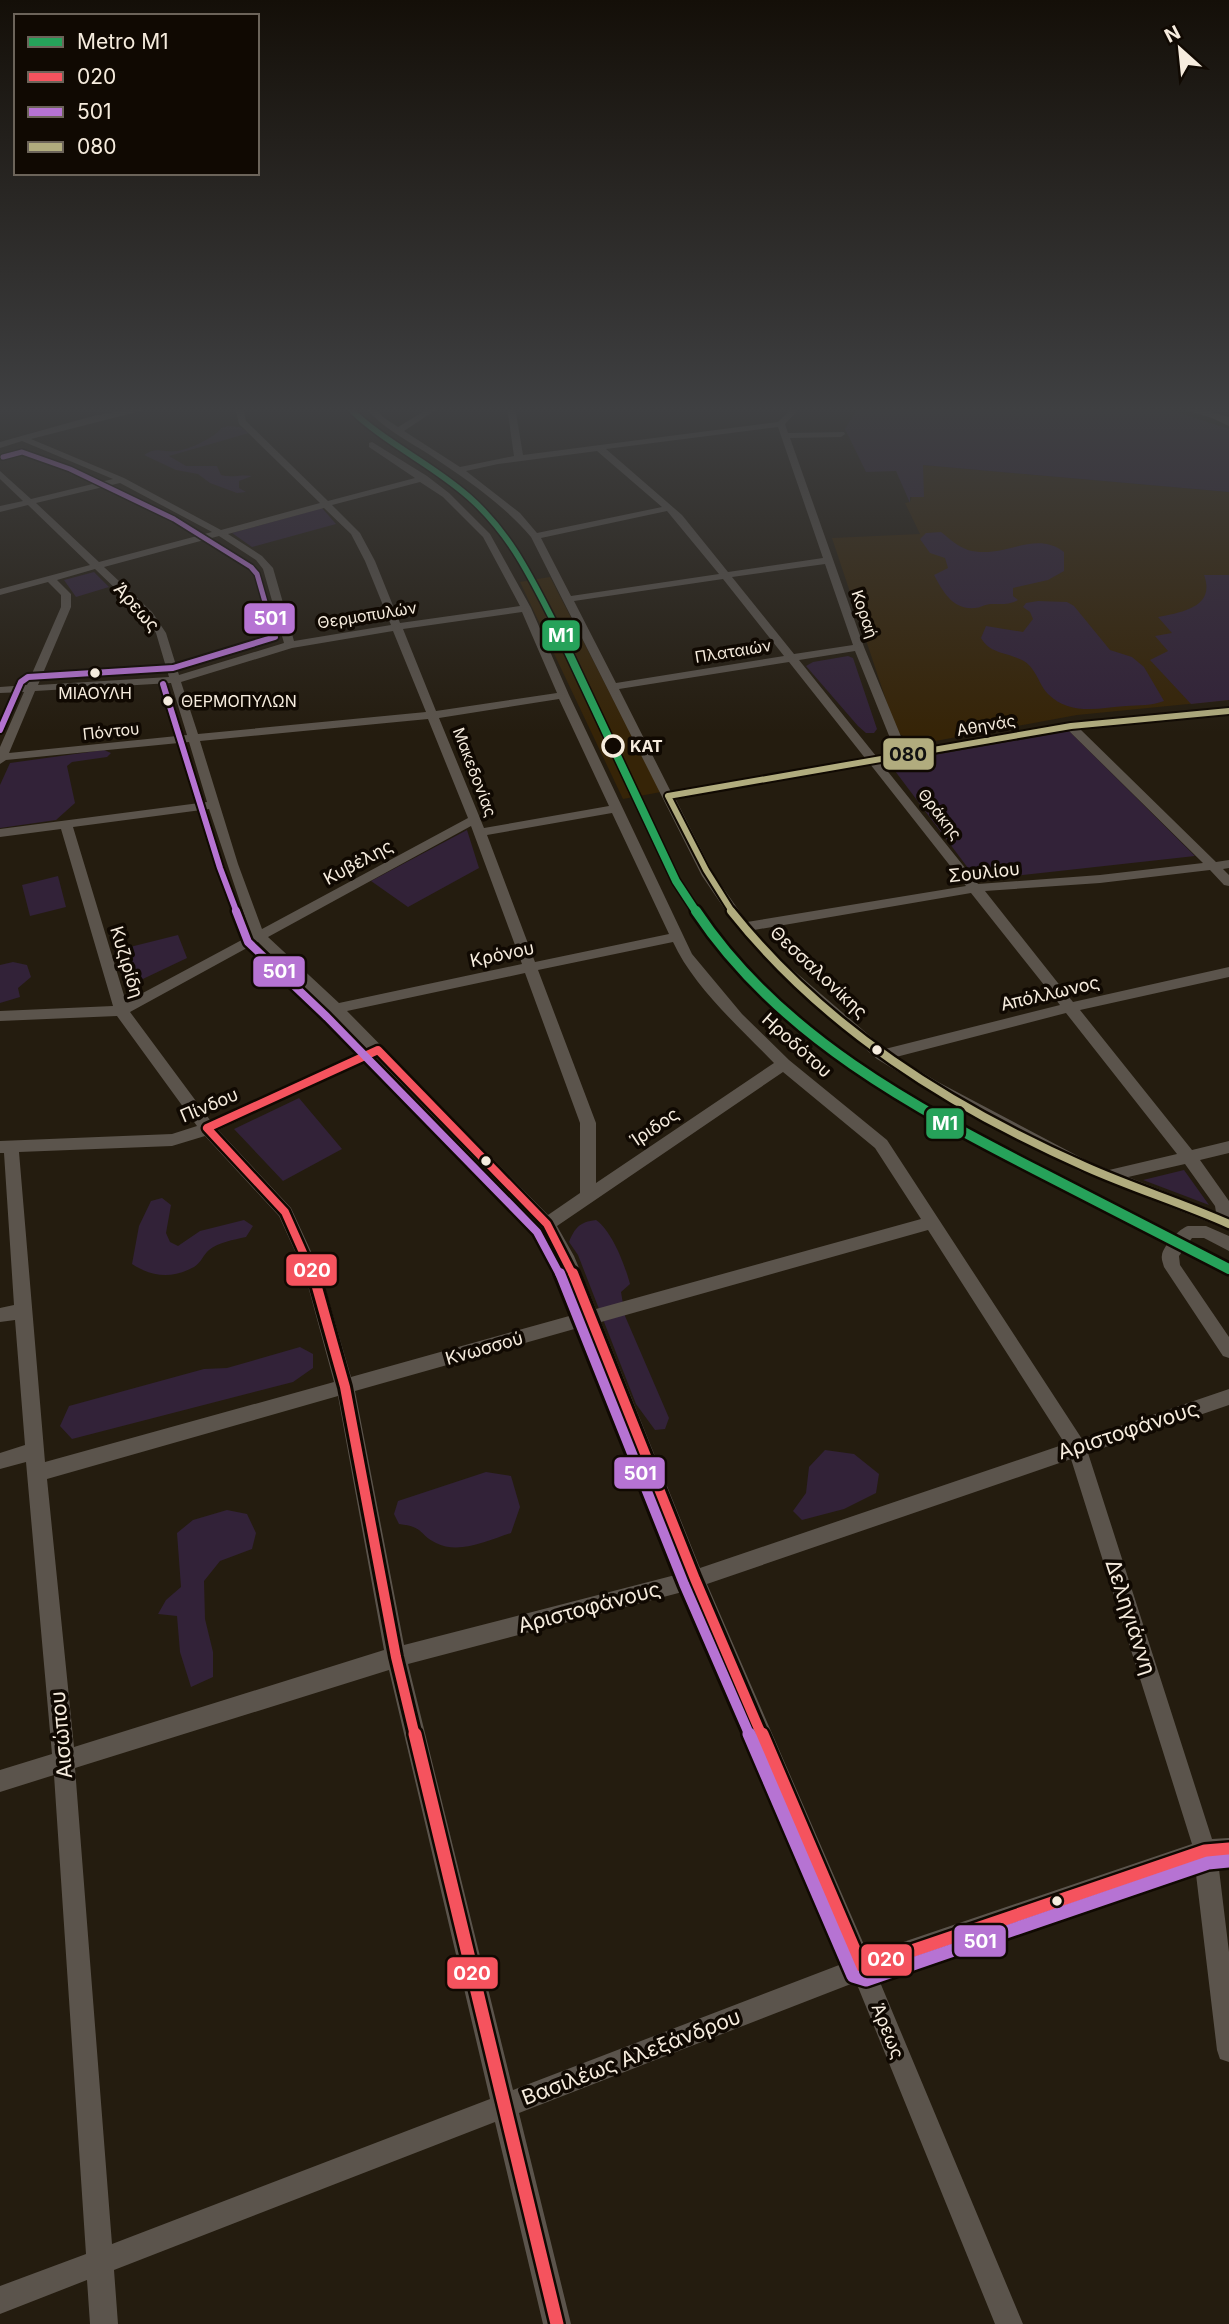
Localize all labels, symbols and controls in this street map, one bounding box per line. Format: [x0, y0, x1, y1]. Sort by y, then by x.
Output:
legend [14, 14, 259, 175]
north arrow [1145, 14, 1215, 84]
text: N [1161, 21, 1184, 48]
text: Metro Μ1 [77, 29, 169, 54]
text: 020 [77, 64, 116, 89]
text: 501 [77, 99, 112, 124]
text: 080 [77, 134, 117, 159]
street label: Άρεως [110, 578, 164, 636]
street label: Κοραή [847, 587, 883, 641]
street label: Θερμοπυλών [316, 597, 418, 633]
line badge: 501 [243, 602, 296, 635]
text: 501 [253, 607, 287, 630]
line badge: Μ1 [541, 619, 581, 652]
text: Μ1 [548, 624, 574, 647]
street label: Πλαταιών [693, 635, 773, 667]
marker: ΜΙΑΟΥΛΗ [88, 666, 102, 680]
place label: ΜΙΑΟΥΛΗ [58, 683, 132, 703]
place label: ΘΕΡΜΟΠΥΛΩΝ [181, 691, 297, 711]
marker: ΘΕΡΜΟΠΥΛΩΝ [161, 694, 175, 708]
street label: Αθηνάς [955, 710, 1017, 740]
street label: Πόντου [82, 718, 140, 744]
street label: Μακεδονίας [449, 724, 501, 820]
marker: KAT [602, 735, 624, 757]
place label: KAT [630, 736, 663, 756]
line badge: 080 [882, 737, 935, 771]
text: 080 [889, 743, 927, 766]
street label: Θράκης [914, 784, 966, 844]
street label: Κυβέλης [320, 835, 396, 889]
street label: Σουλίου [947, 858, 1021, 886]
street label: Θεσσαλονίκης [766, 922, 872, 1022]
street label: Κυζιρίδη [106, 924, 148, 1000]
street label: Κρόνου [468, 937, 536, 971]
line badge: 501 [252, 955, 306, 988]
text: 501 [262, 960, 296, 983]
street label: Απόλλωνος [999, 971, 1101, 1015]
street label: Ηροδότου [758, 1008, 836, 1082]
unlabelled marker [870, 1043, 884, 1057]
street label: Πίνδου [177, 1083, 241, 1127]
street label: Ίριδος [625, 1103, 683, 1151]
line badge: Μ1 [925, 1107, 965, 1140]
text: Μ1 [932, 1112, 958, 1135]
unlabelled marker [479, 1154, 493, 1168]
line badge: 020 [285, 1253, 338, 1287]
text: 020 [293, 1259, 331, 1282]
street label: Κνωσσού [443, 1327, 525, 1369]
street label: Αριστοφάνους [1054, 1395, 1202, 1465]
line badge: 501 [613, 1456, 666, 1490]
text: 501 [623, 1462, 657, 1485]
street label: Δεληγιάννη [1101, 1556, 1161, 1678]
street label: Αριστοφάνους [515, 1576, 663, 1638]
street label: Αισώπου [45, 1690, 77, 1780]
unlabelled marker [1050, 1894, 1064, 1908]
line badge: 501 [953, 1924, 1007, 1958]
text: 501 [963, 1930, 997, 1953]
line badge: 020 [860, 1943, 913, 1977]
text: 020 [867, 1948, 905, 1971]
line badge: 020 [446, 1956, 499, 1990]
text: 020 [453, 1962, 491, 1985]
street label: Άρεως [867, 2000, 909, 2062]
street label: Βασιλέως Αλεξάνδρου [518, 2004, 744, 2110]

